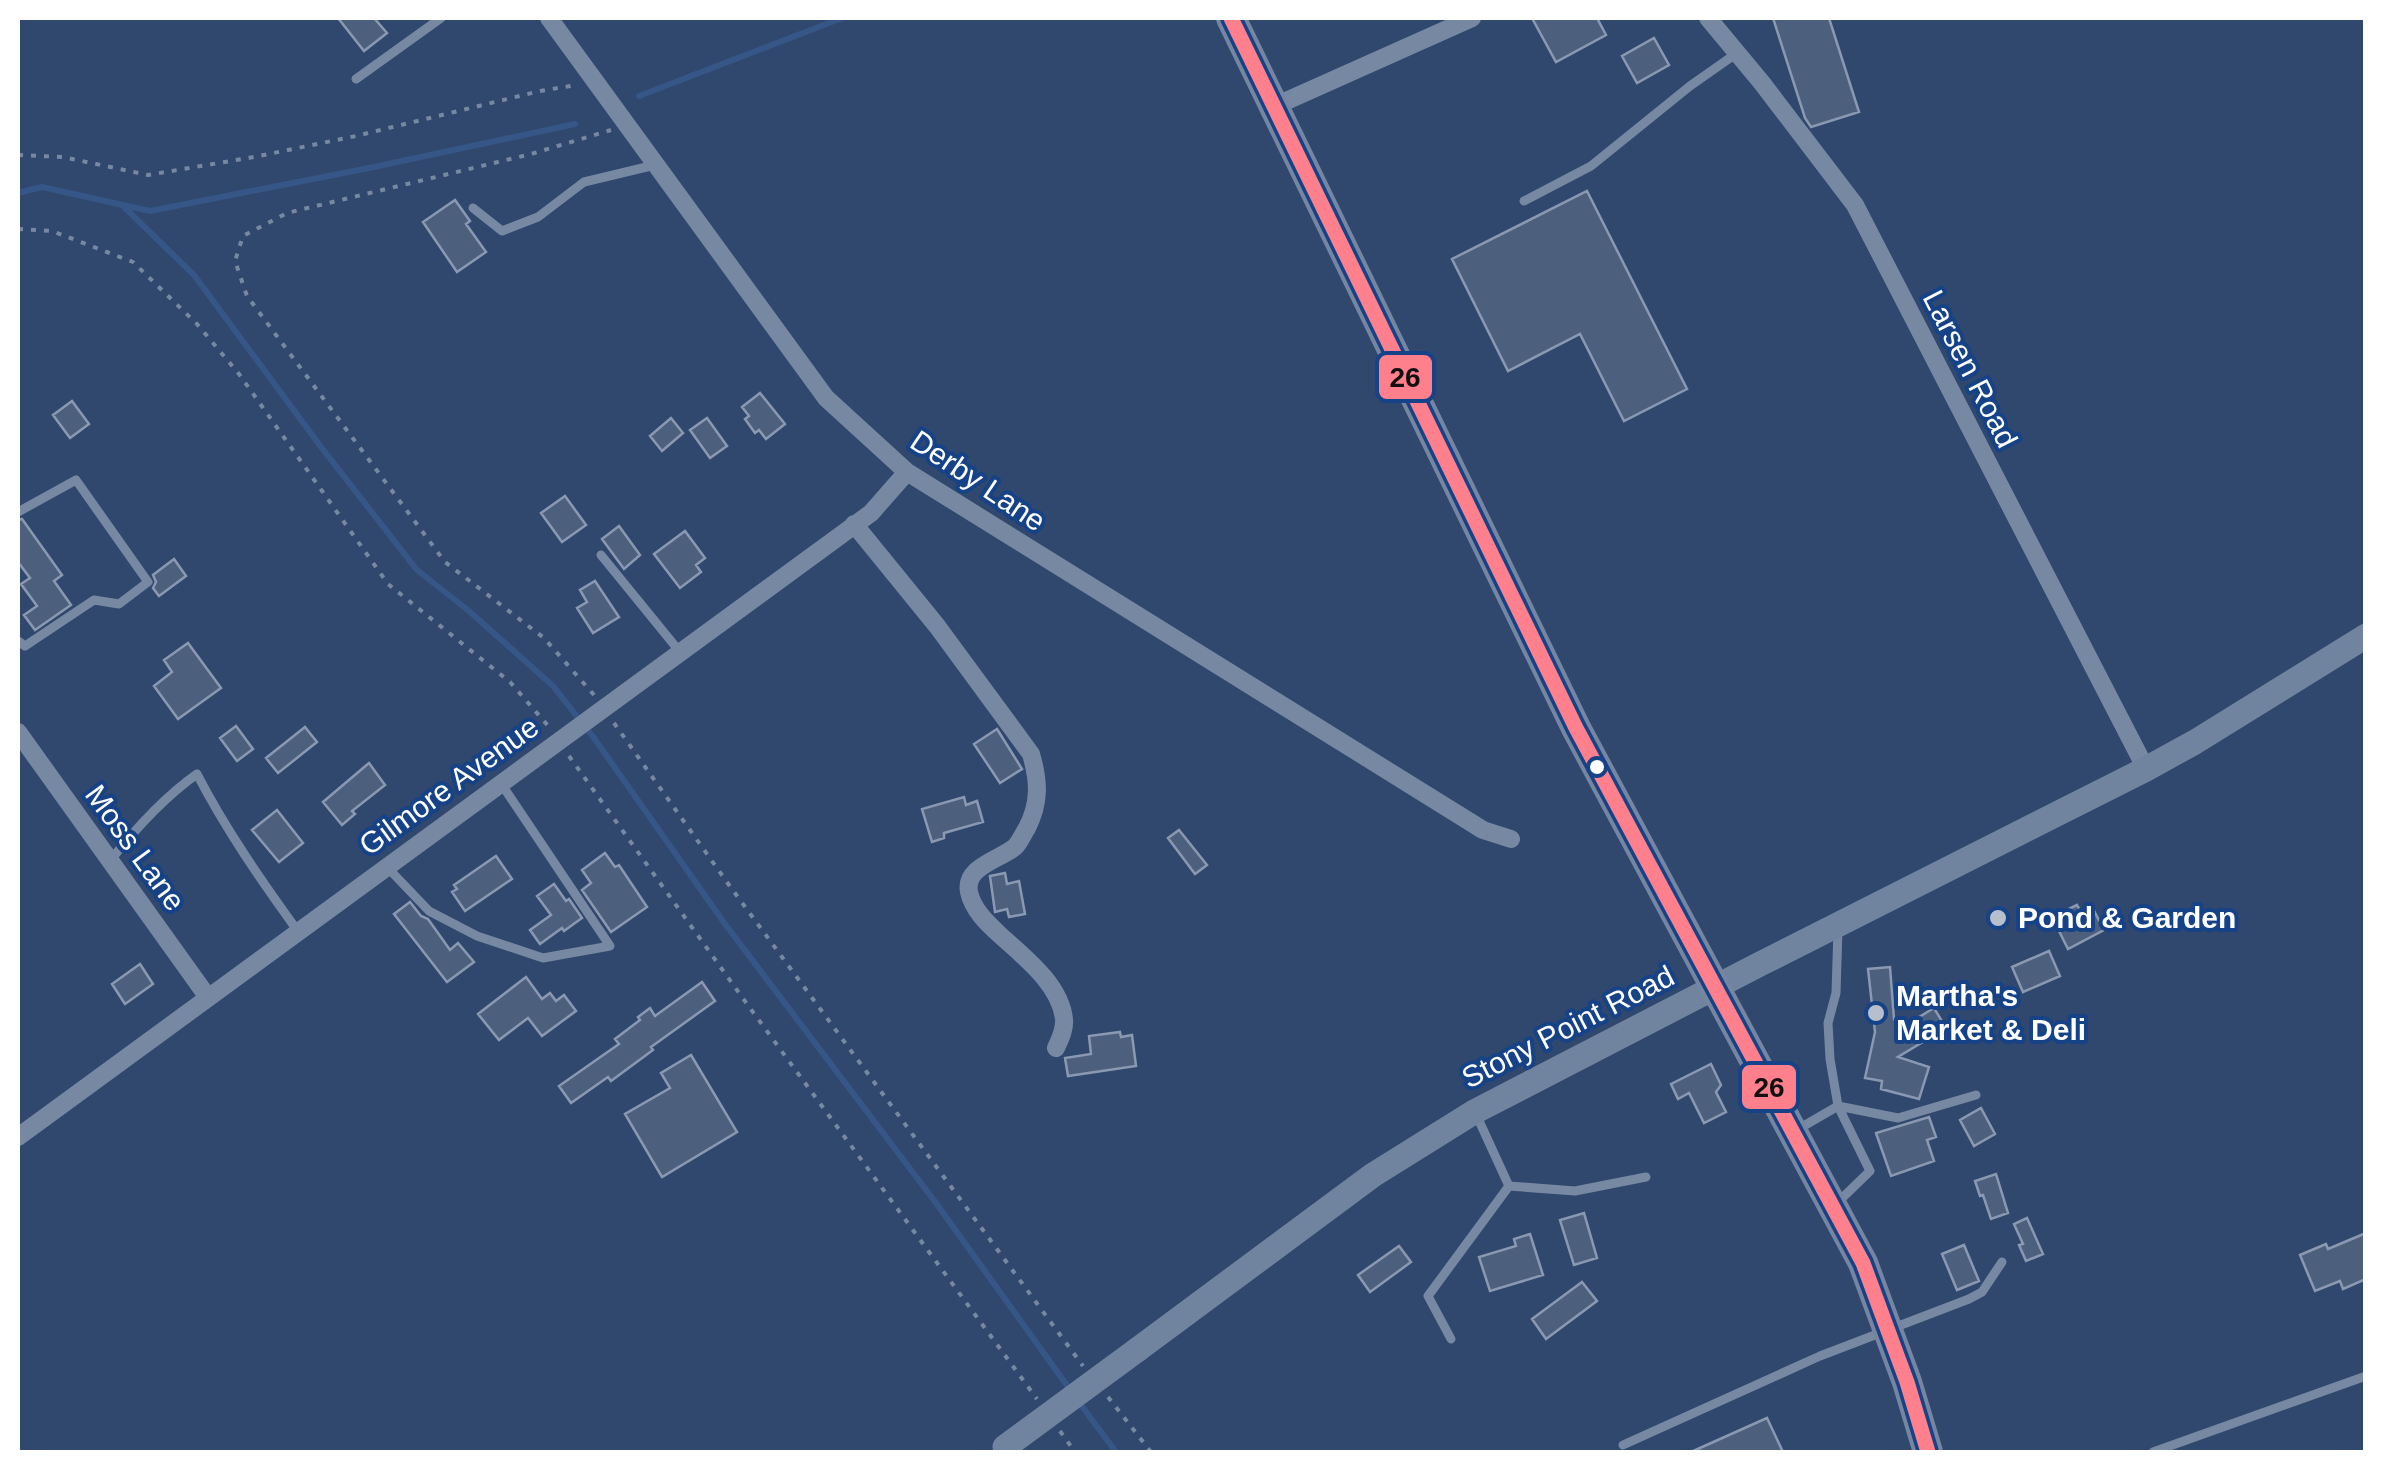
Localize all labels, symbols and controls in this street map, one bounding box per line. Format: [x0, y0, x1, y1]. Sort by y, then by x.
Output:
street label: Larsen Road [1917, 285, 2024, 453]
line badge: 26 [1377, 353, 1434, 401]
text: 26 [1389, 362, 1421, 393]
street label: Derby Lane [905, 424, 1052, 538]
street label: Gilmore Avenue [353, 710, 545, 862]
unlabelled marker [1587, 757, 1607, 777]
street label: Moss Lane [79, 779, 192, 917]
place label: Pond & Garden [2018, 901, 2236, 934]
marker: Pond & Garden [1987, 907, 2009, 929]
street label: Stony Point Road [1456, 959, 1679, 1094]
place label: Martha's Market & Deli [1896, 979, 2086, 1046]
marker: Martha's Market & Deli [1865, 1002, 1887, 1024]
line badge: 26 [1740, 1063, 1798, 1111]
text: 26 [1753, 1072, 1785, 1103]

